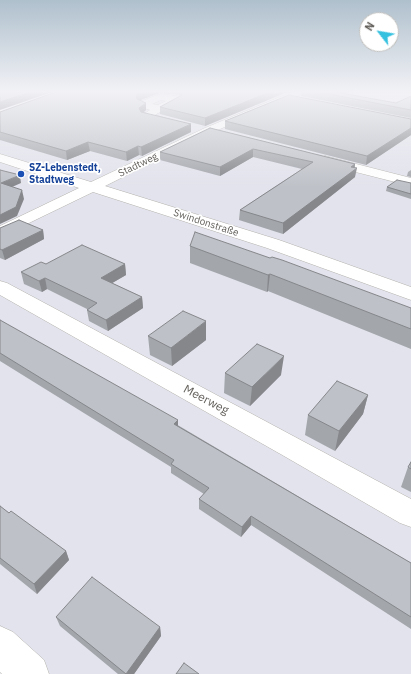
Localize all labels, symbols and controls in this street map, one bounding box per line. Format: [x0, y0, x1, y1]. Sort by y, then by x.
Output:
north arrow [359, 12, 399, 52]
text: N [362, 19, 378, 33]
street label: Stadtweg [116, 150, 160, 180]
place label: SZ-Lebenstedt, Stadtweg [29, 162, 101, 186]
marker: SZ-Lebenstedt, Stadtweg [16, 169, 26, 179]
street label: Swindonstraße [172, 207, 240, 239]
street label: Meerweg [181, 382, 231, 418]

